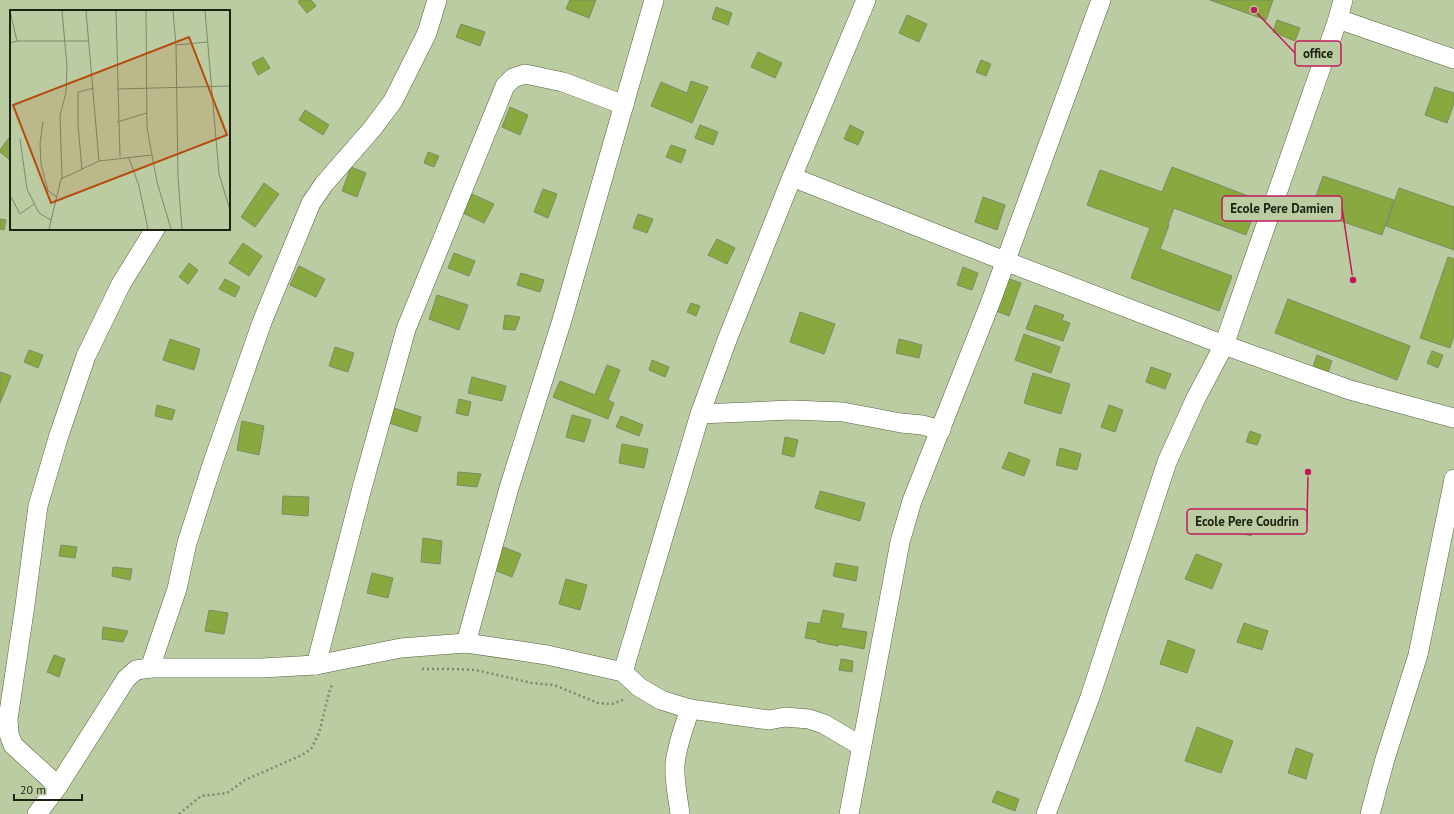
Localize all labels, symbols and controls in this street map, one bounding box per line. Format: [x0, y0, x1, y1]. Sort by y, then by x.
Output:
inset map [10, 10, 230, 230]
callout: office [1295, 41, 1341, 66]
text: office [1303, 45, 1333, 62]
callout: Ecole Pere Damien [1222, 196, 1342, 221]
text: Ecole Pere Damien [1230, 200, 1334, 217]
callout: Ecole Pere Coudrin [1187, 509, 1307, 534]
text: Ecole Pere Coudrin [1195, 513, 1299, 530]
scale bar [14, 776, 82, 802]
text: 20 m [20, 782, 46, 797]

